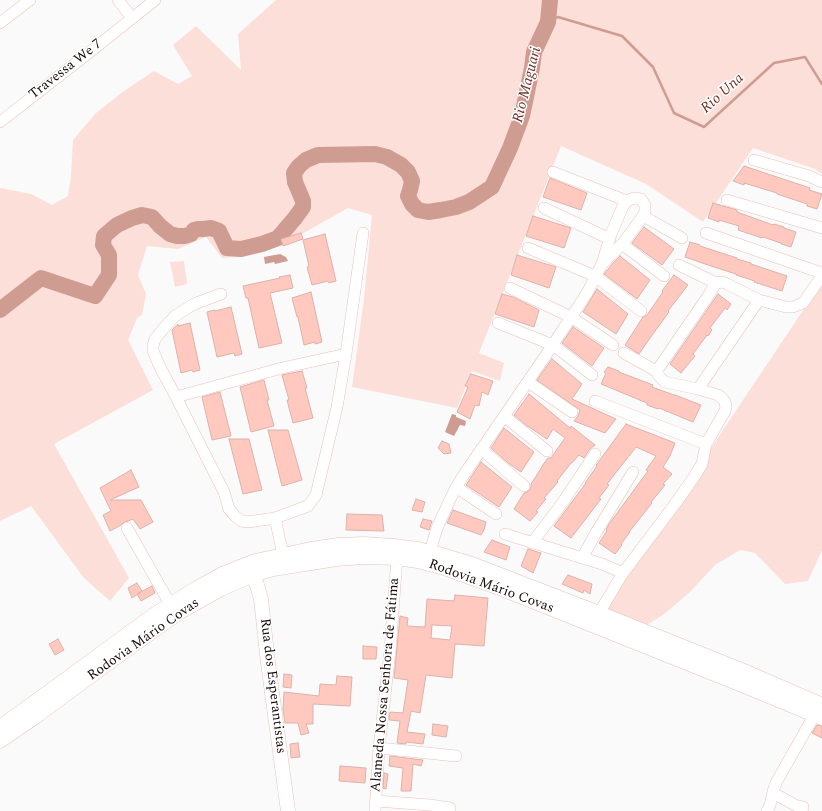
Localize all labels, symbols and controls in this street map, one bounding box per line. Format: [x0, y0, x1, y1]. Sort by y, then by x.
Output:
street label: Travessa We 7 [26, 36, 106, 104]
water label: Rio Maguari [510, 45, 546, 125]
water label: Rio Una [698, 70, 748, 118]
street label: Rodovia Mário Covas [426, 556, 556, 618]
street label: Alameda Nossa Senhora de Fátima [368, 577, 404, 793]
street label: Rodovia Mário Covas [85, 595, 203, 685]
street label: Rua dos Esperantistas [255, 617, 289, 755]

